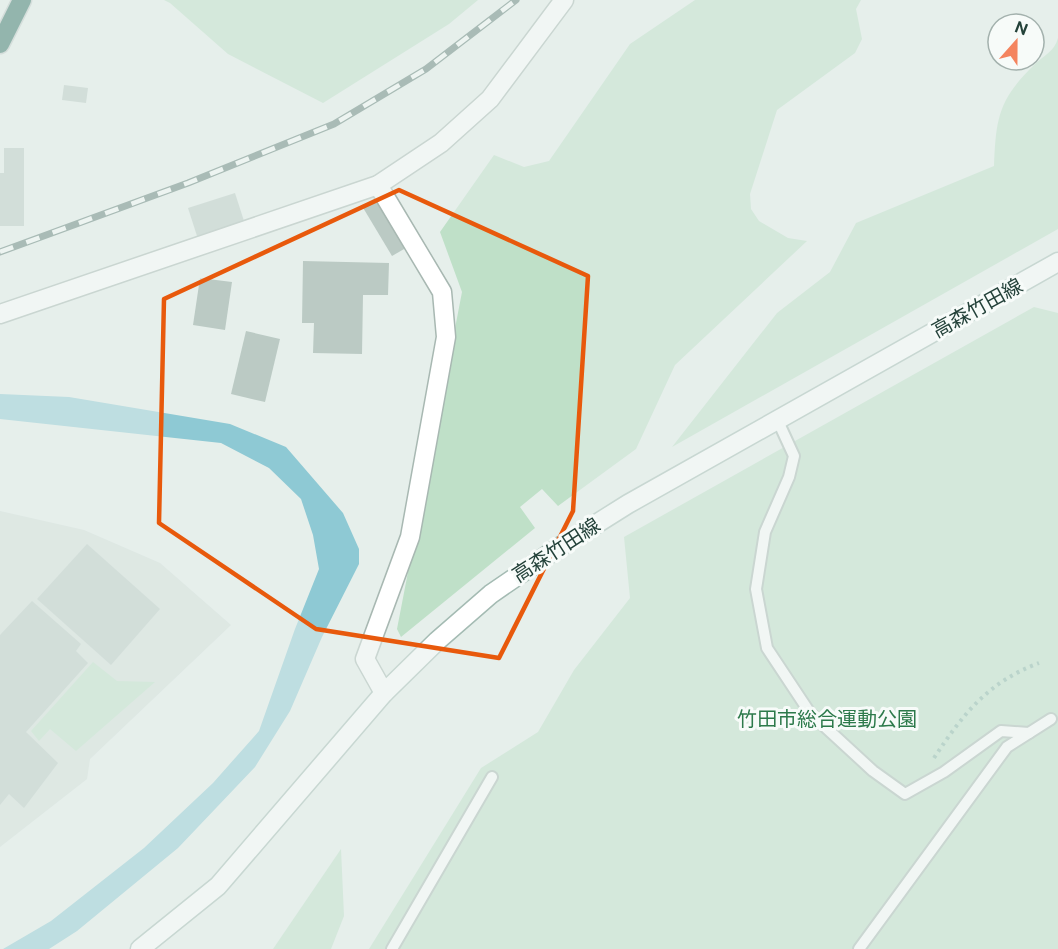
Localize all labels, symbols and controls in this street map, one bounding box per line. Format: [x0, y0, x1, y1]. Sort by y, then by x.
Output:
north arrow [986, 12, 1046, 72]
text: N [1012, 17, 1030, 40]
street label: 高森竹田線 [927, 273, 1027, 343]
street label: 高森竹田線 [508, 513, 604, 587]
park label: 竹田市総合運動公園 [737, 707, 917, 731]

